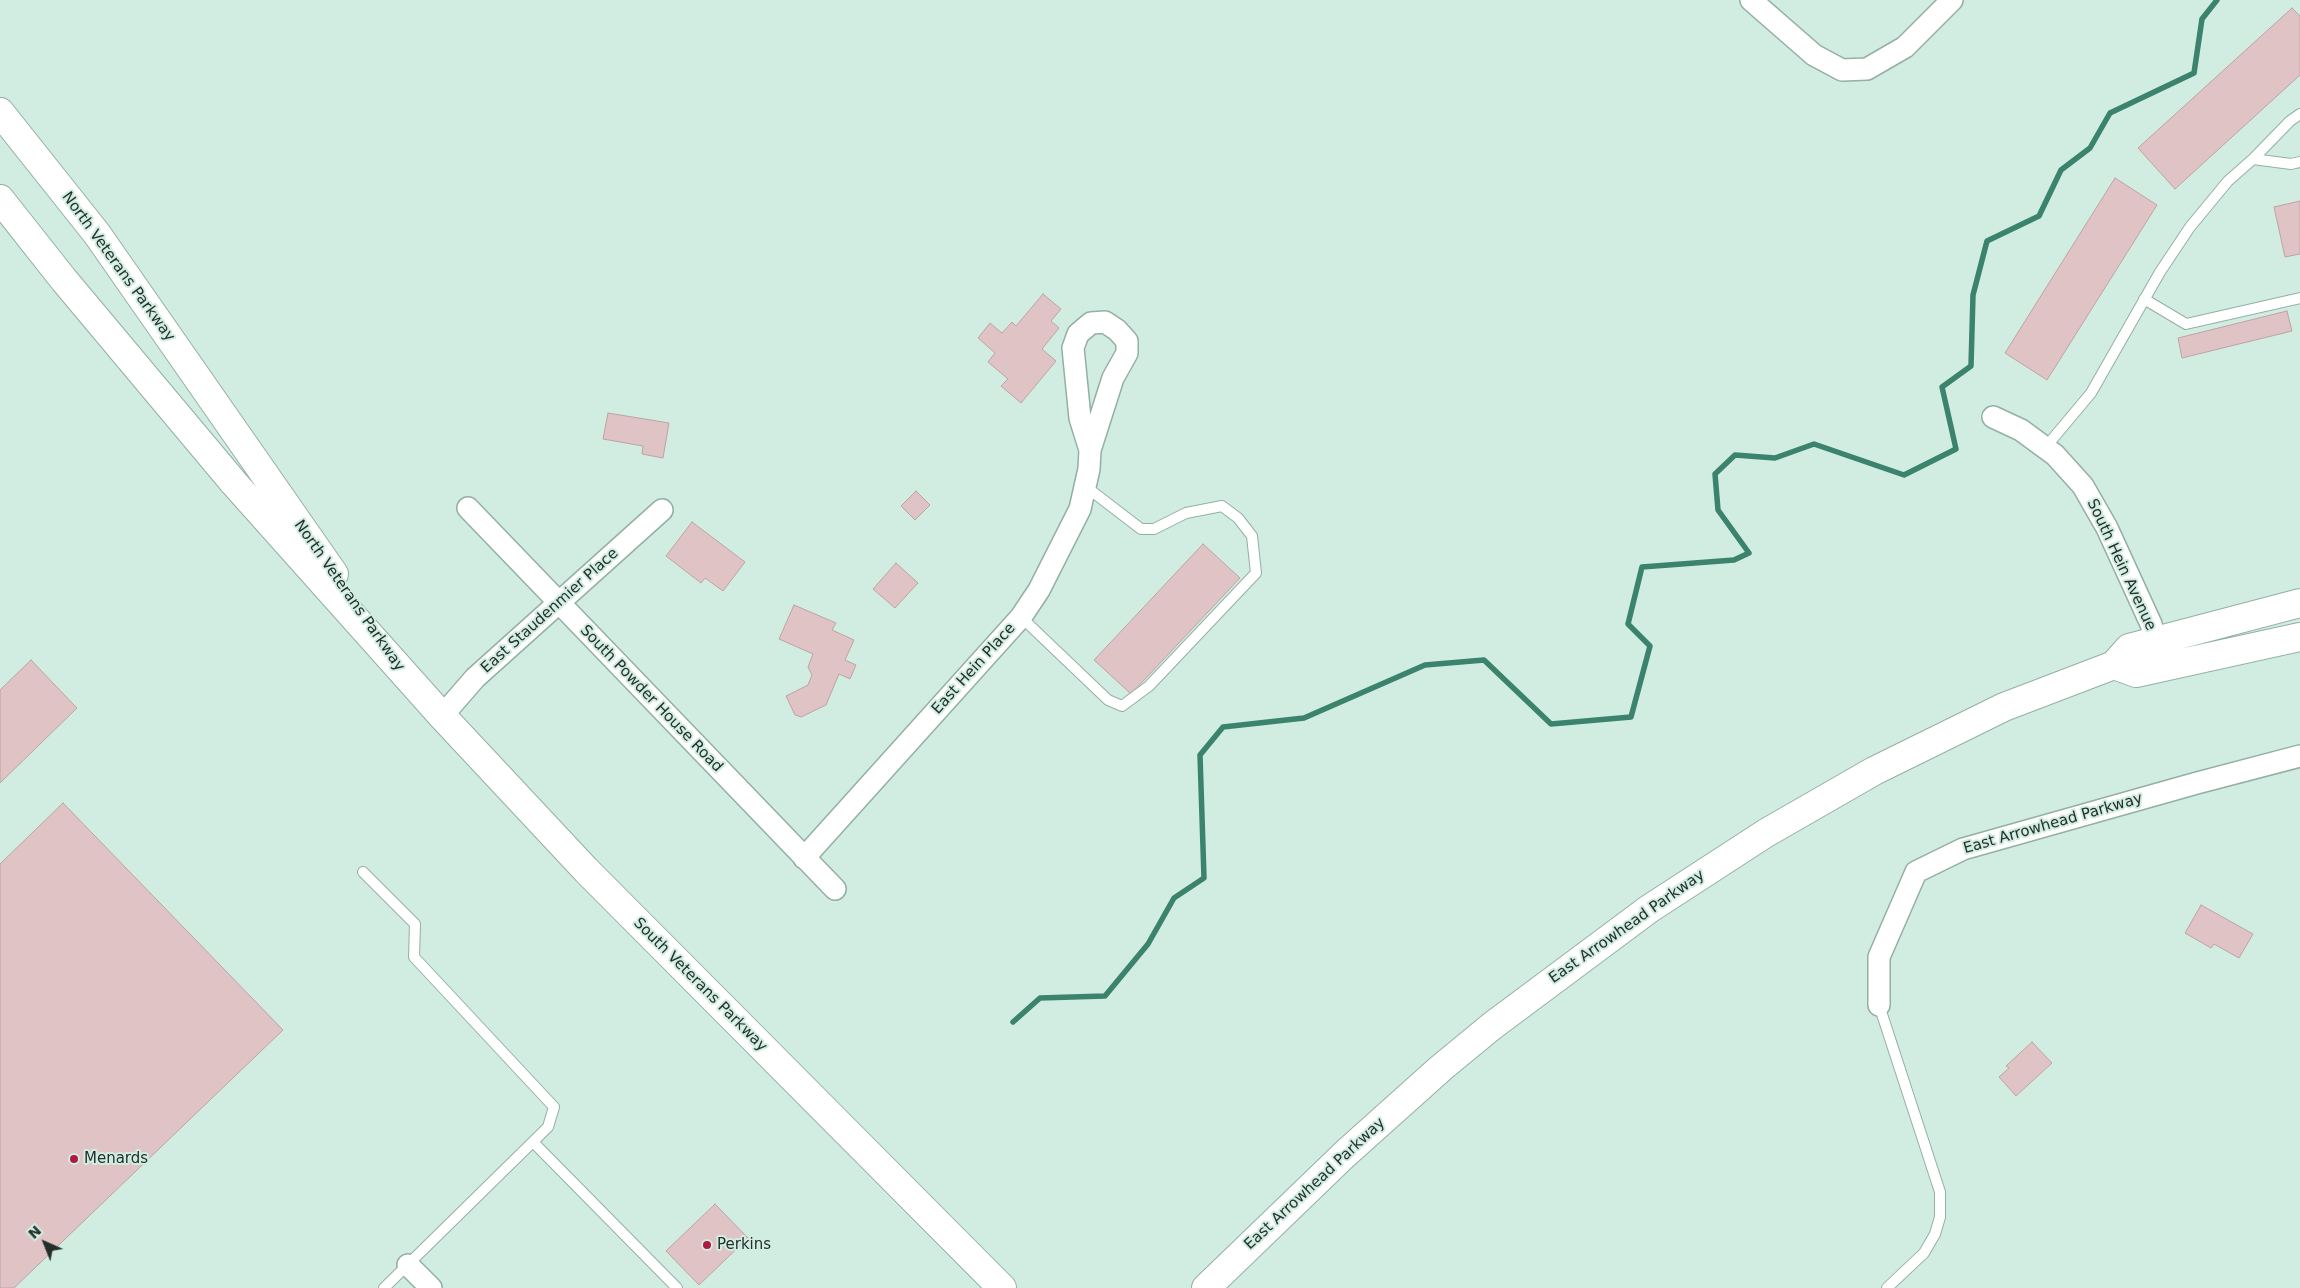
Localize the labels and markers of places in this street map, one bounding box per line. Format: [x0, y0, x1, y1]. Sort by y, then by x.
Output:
place label: Menards [84, 1150, 148, 1168]
marker: Menards [68, 1153, 80, 1165]
place label: Perkins [717, 1236, 771, 1254]
marker: Perkins [701, 1239, 713, 1251]

